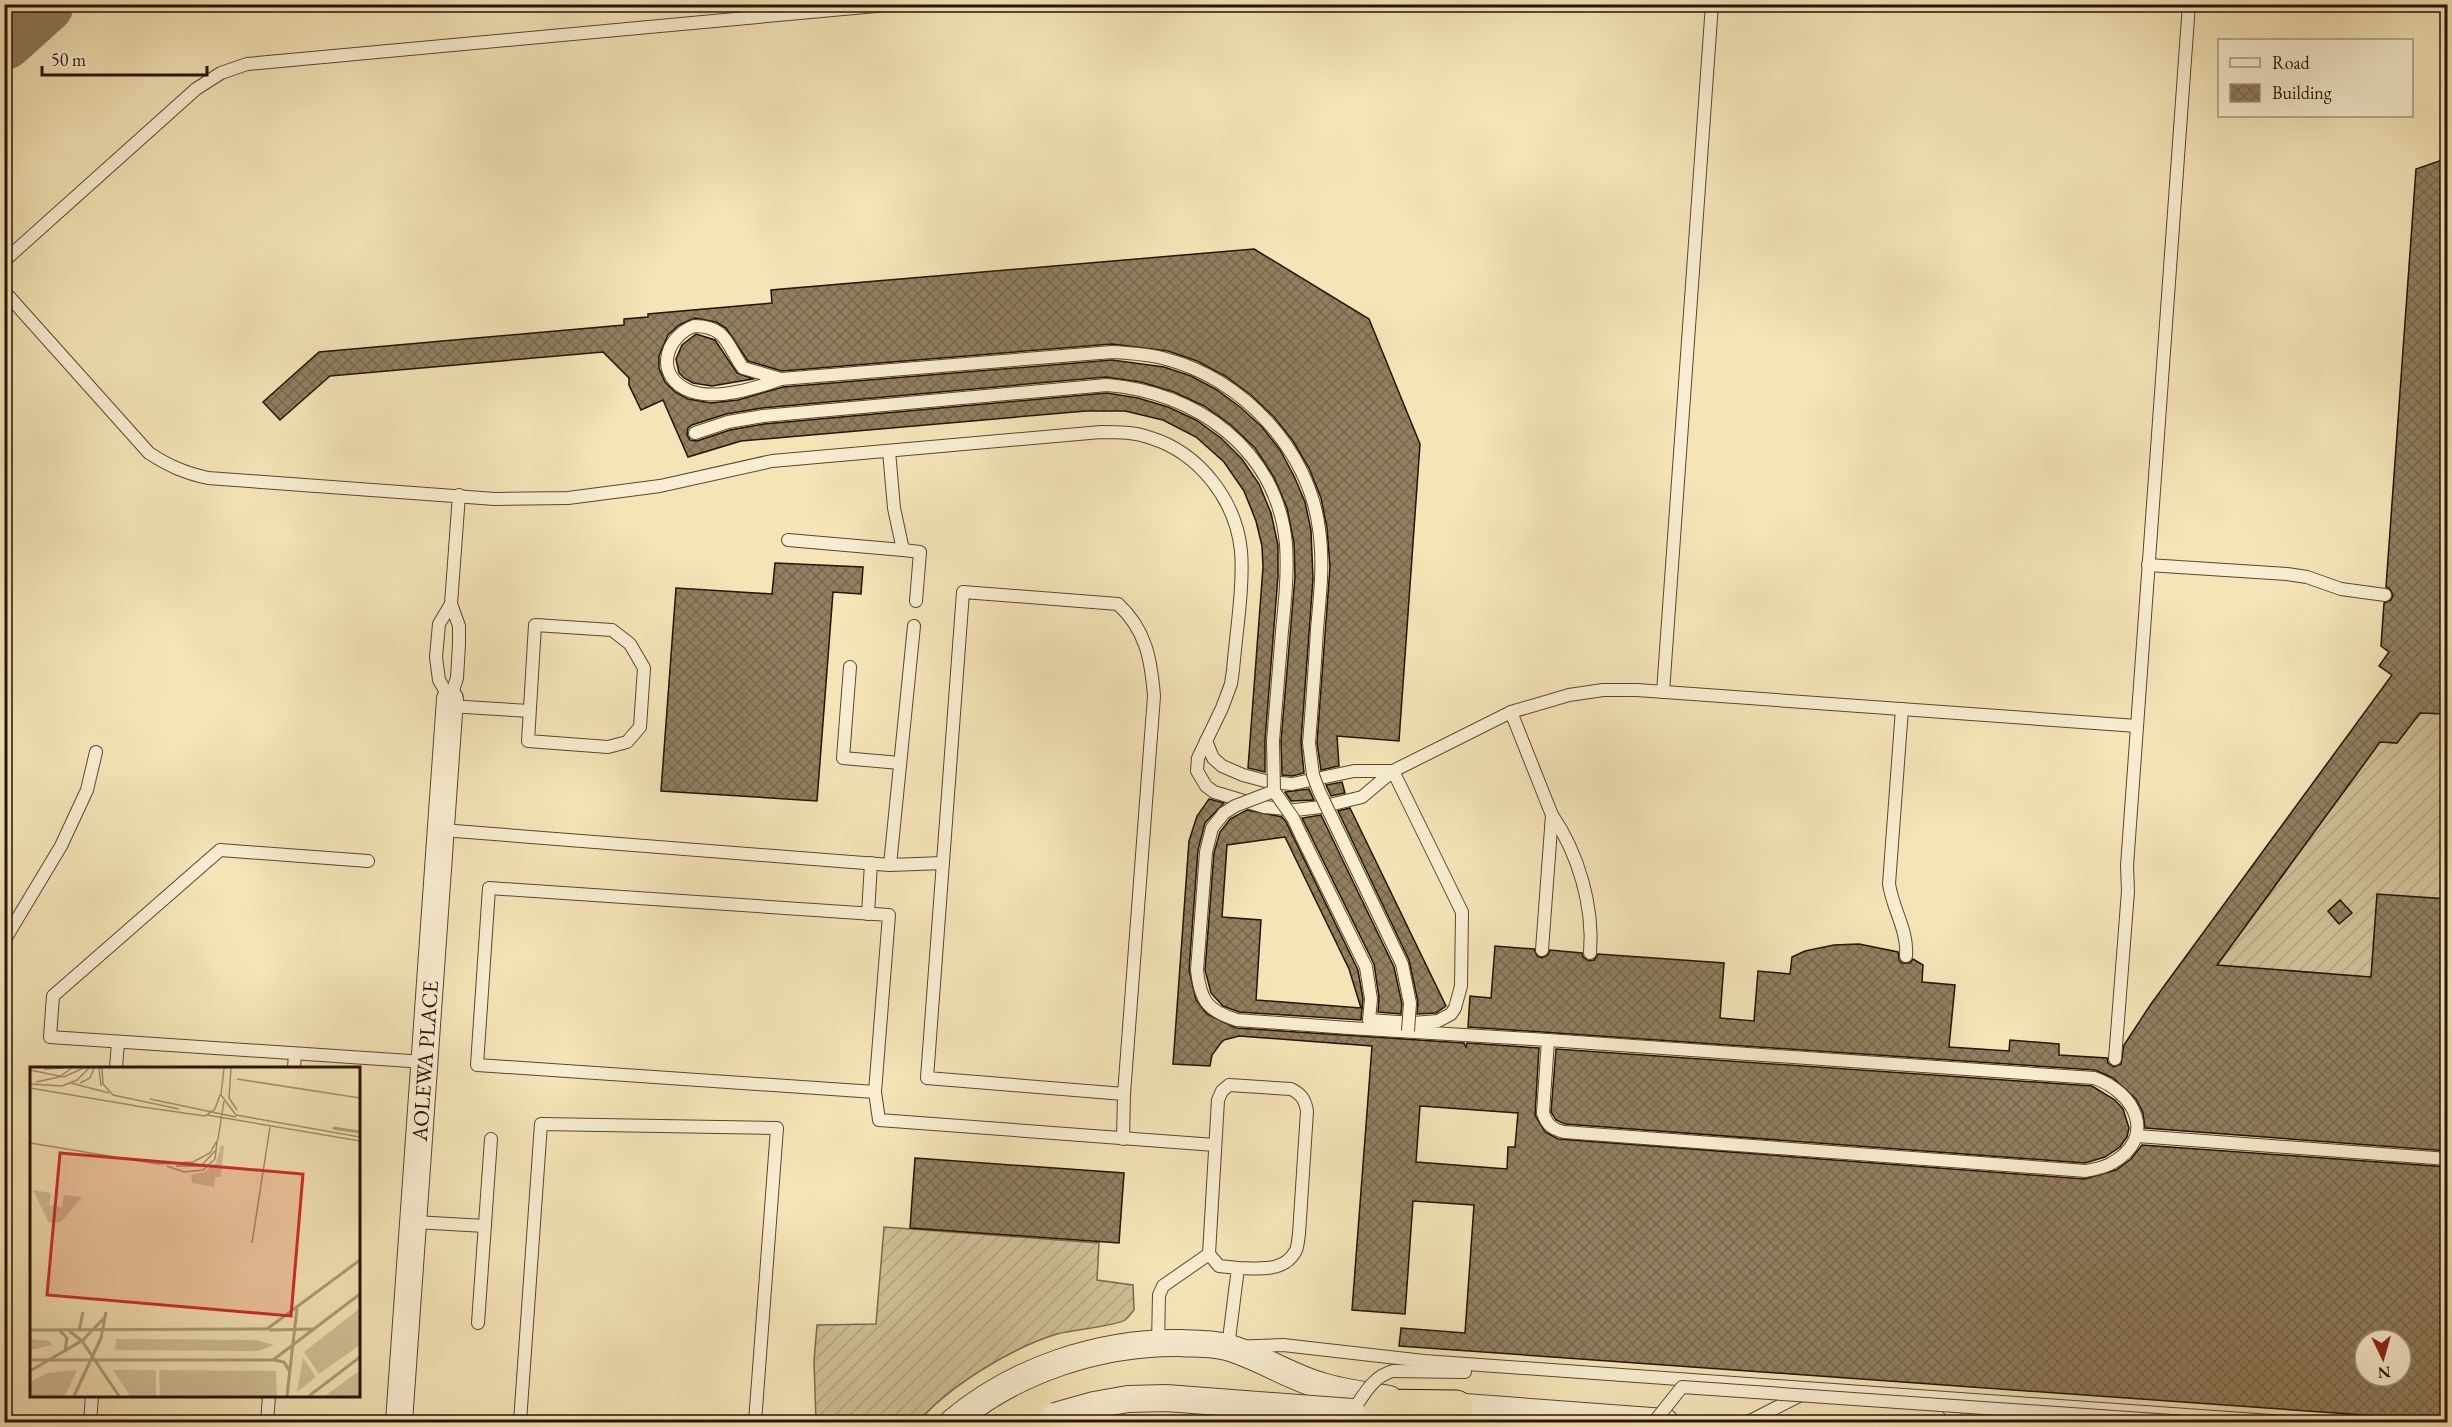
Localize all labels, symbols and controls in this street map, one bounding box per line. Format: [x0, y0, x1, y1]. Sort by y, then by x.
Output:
scale bar [42, 39, 207, 77]
legend [2218, 39, 2413, 117]
text: 50 m [51, 48, 86, 71]
text: Road [2272, 51, 2311, 74]
text: Building [2272, 81, 2332, 104]
street label: AOLEWA PLACE [405, 980, 445, 1143]
inset map [30, 1067, 360, 1397]
north arrow [2353, 1328, 2413, 1388]
text: N [2377, 1361, 2392, 1383]

